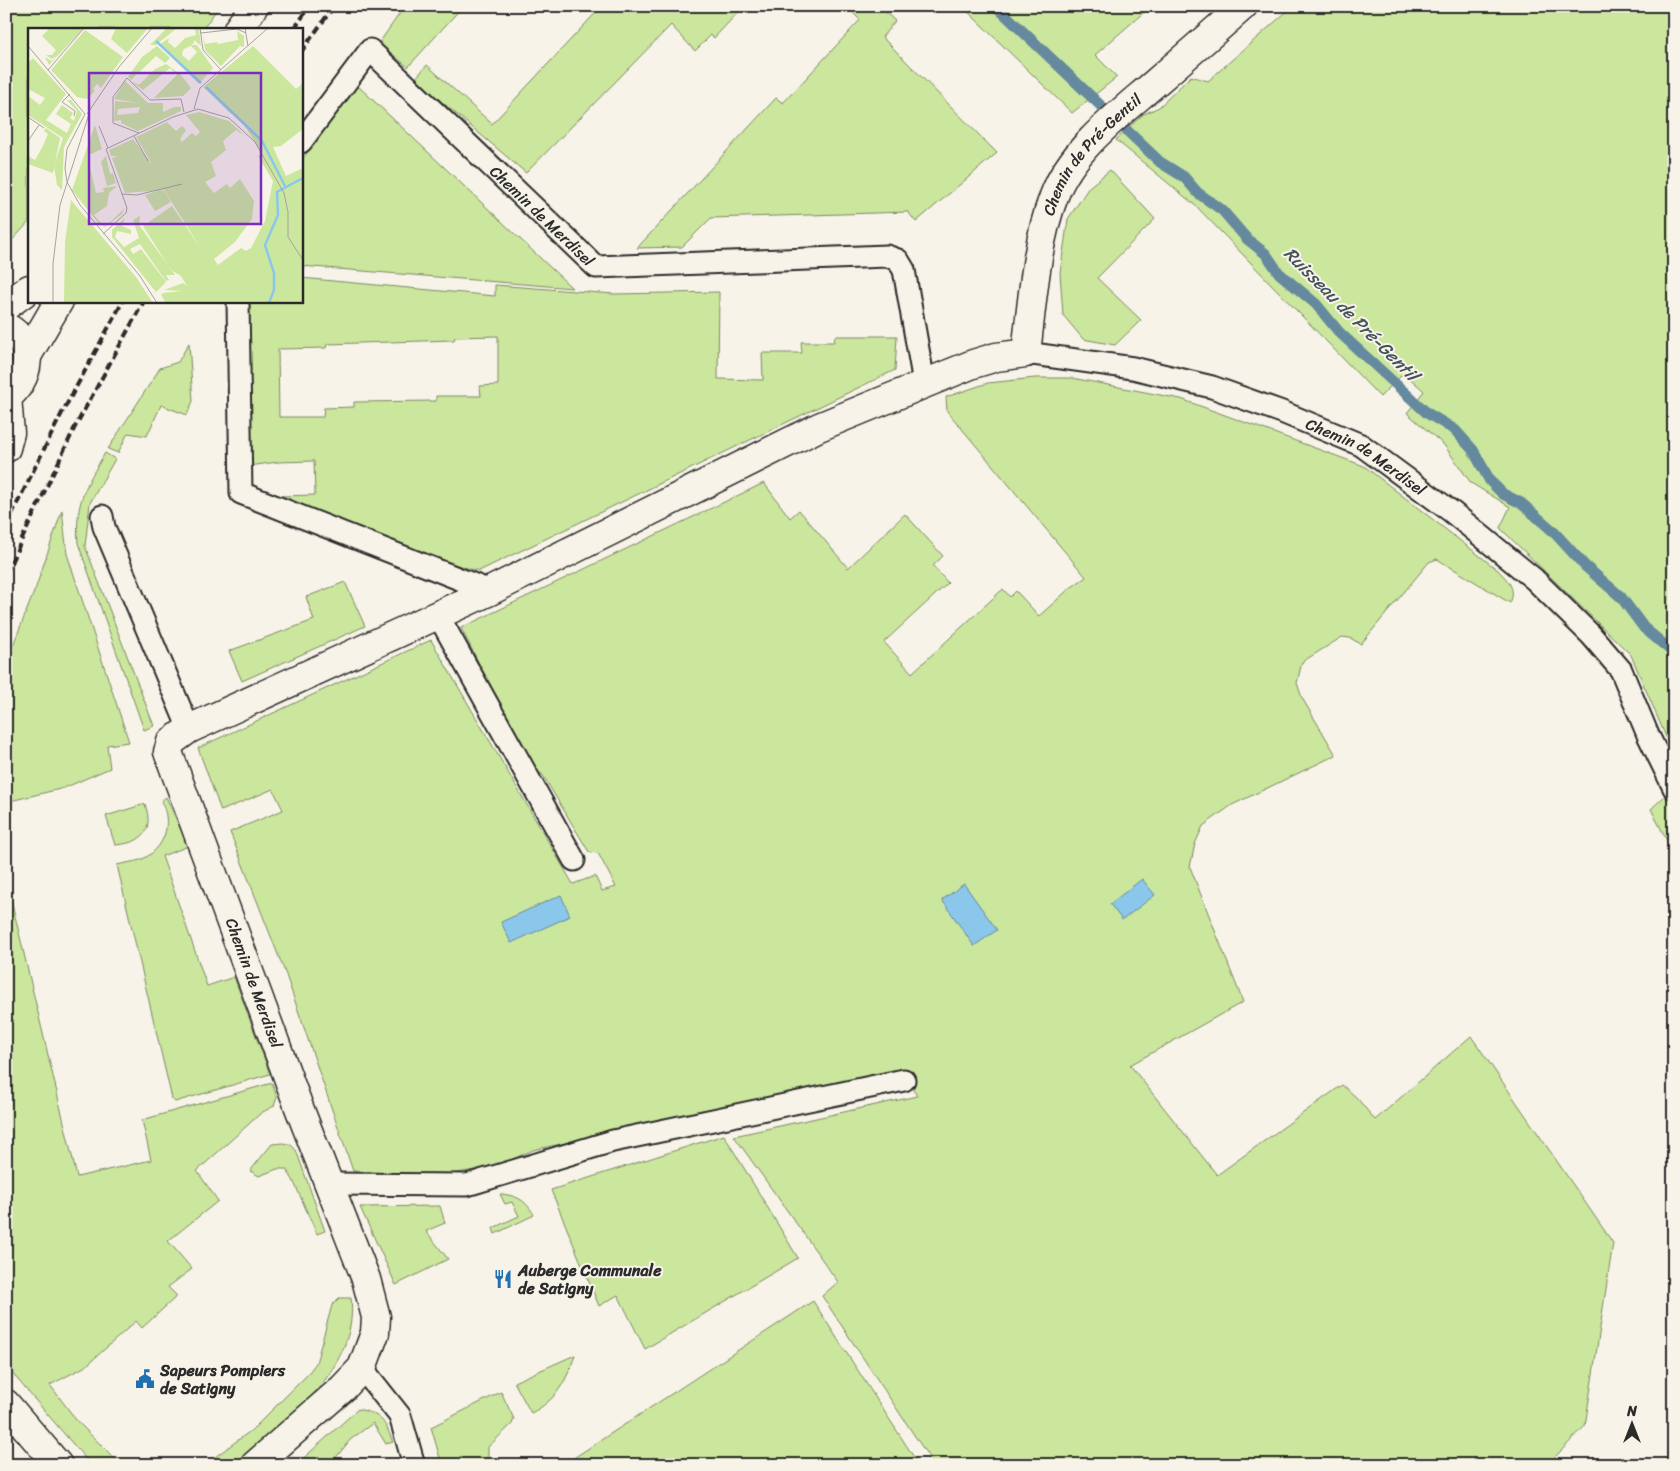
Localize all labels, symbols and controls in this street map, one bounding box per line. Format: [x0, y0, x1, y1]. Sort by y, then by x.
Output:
inset map [28, 28, 302, 302]
street label: Chemin de Pré-Gentil [1034, 86, 1148, 219]
street label: Chemin de Merdisel [483, 158, 602, 274]
water label: Ruisseau de Pré-Gentil [1276, 239, 1429, 392]
street label: Chemin de Merdisel [1301, 409, 1433, 503]
street label: Chemin de Merdisel [217, 914, 291, 1053]
place label: Auberge Communale de Satigny [517, 1256, 662, 1303]
restaurant icon: Auberge Communale de Satigny [492, 1268, 514, 1290]
place label: Sapeurs Pompiers de Satigny [159, 1356, 286, 1403]
public building icon: Sapeurs Pompiers de Satigny [134, 1368, 156, 1390]
north arrow [1608, 1398, 1658, 1448]
text: N [1626, 1399, 1637, 1424]

